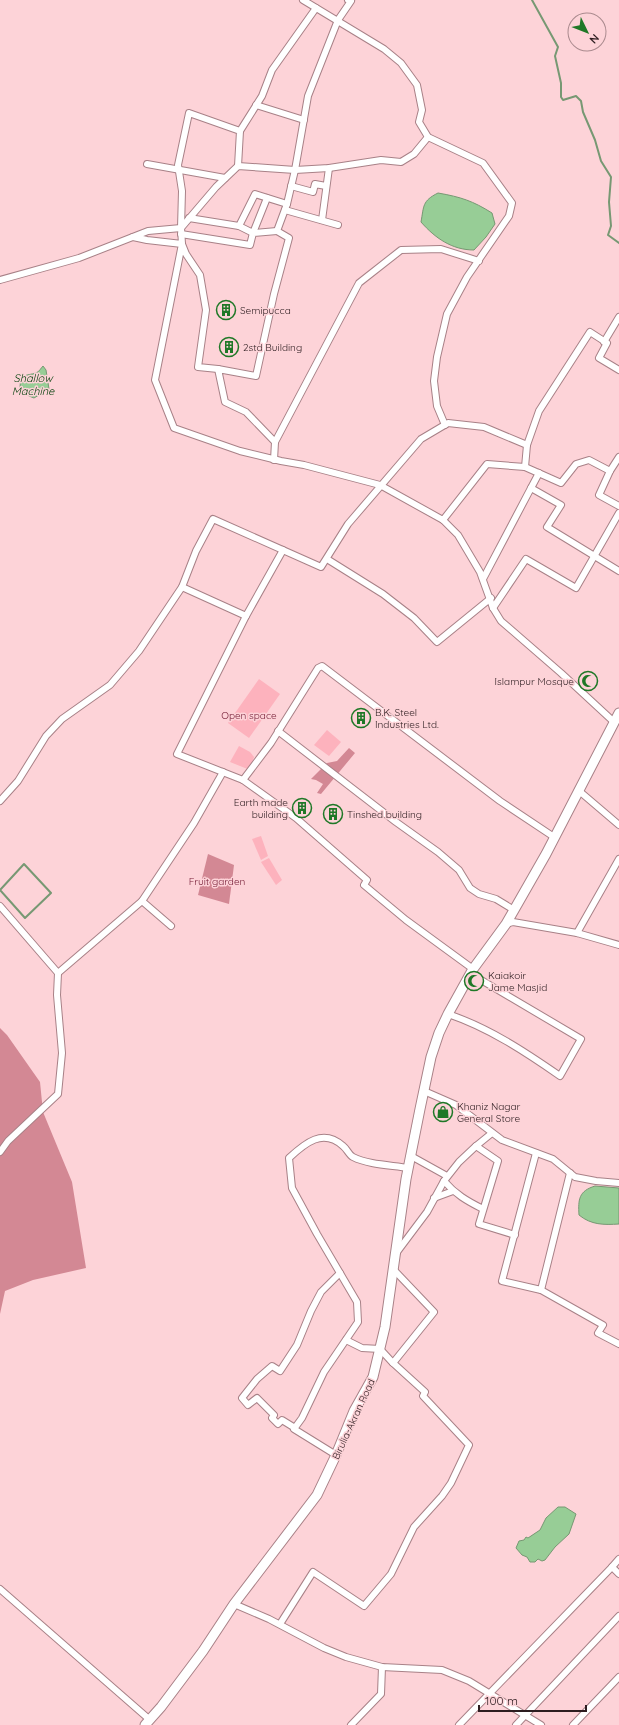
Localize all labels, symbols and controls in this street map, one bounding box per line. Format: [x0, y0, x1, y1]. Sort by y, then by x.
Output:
north arrow [567, 12, 607, 52]
text: N [586, 31, 602, 47]
building icon: Semipucca [215, 299, 237, 321]
place label: Semipucca [240, 304, 291, 317]
building icon: 2std Building [218, 336, 240, 358]
place label: 2std Building [243, 341, 302, 354]
water label: Shallow Machine [12, 371, 55, 398]
mosque icon: Islampur Mosque [577, 670, 599, 692]
place label: Islampur Mosque [495, 675, 574, 688]
place label: B.K. Steel Industries Ltd. [375, 706, 439, 731]
building icon: B.K. Steel Industries Ltd. [350, 707, 372, 729]
park label: Open space [221, 709, 277, 722]
place label: Earth made building [234, 796, 288, 821]
building icon: Earth made building [291, 797, 313, 819]
building icon: Tinshed building [322, 803, 344, 825]
place label: Tinshed building [347, 808, 422, 821]
park label: Fruit garden [189, 875, 245, 888]
place label: Kaiakoir Jame Masjid [488, 969, 547, 994]
mosque icon: Kaiakoir Jame Masjid [463, 970, 485, 992]
place label: Khaniz Nagar General Store [457, 1100, 521, 1125]
shop icon: Khaniz Nagar General Store [432, 1101, 454, 1123]
street label: Birulia-Akran Road [329, 1377, 378, 1462]
scale bar [479, 1687, 586, 1713]
text: 100 m [485, 1693, 518, 1708]

